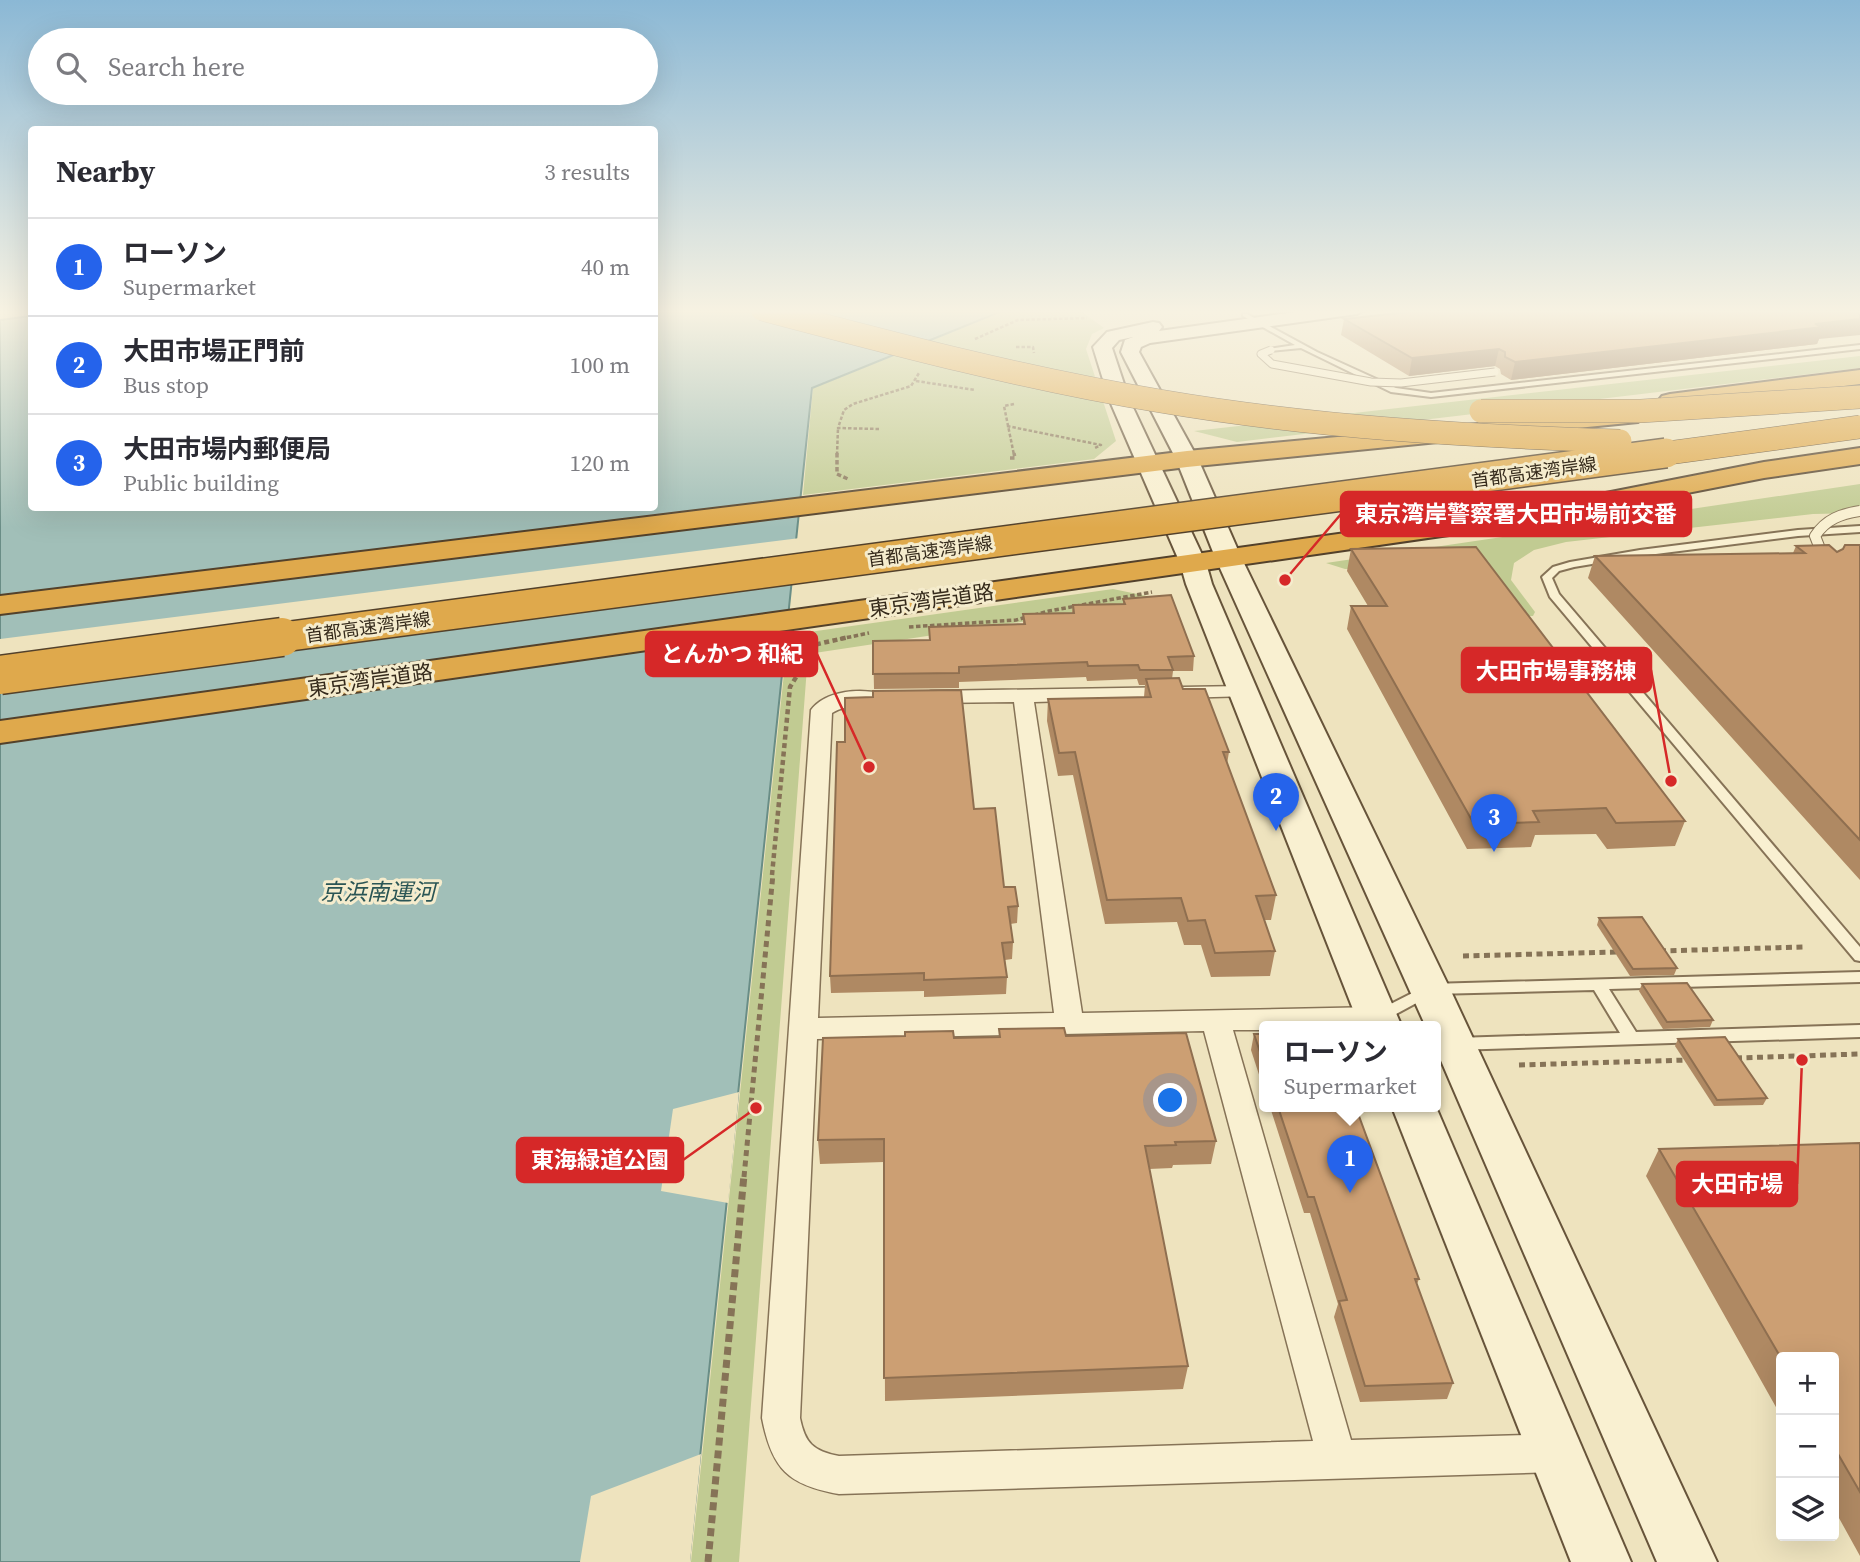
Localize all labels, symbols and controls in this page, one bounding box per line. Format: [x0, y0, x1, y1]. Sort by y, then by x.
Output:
search box [28, 28, 658, 105]
icon: search [52, 48, 90, 86]
text: Search here [108, 49, 245, 85]
text: Nearby [56, 151, 155, 192]
text: 3 results [544, 156, 630, 188]
text: ローソン [123, 235, 227, 271]
text: 1 [73, 251, 85, 283]
text: 40 m [581, 251, 630, 283]
text: Supermarket [123, 271, 256, 303]
text: 大田市場正門前 [123, 333, 305, 369]
text: 2 [73, 349, 85, 381]
text: 100 m [569, 349, 630, 381]
text: Bus stop [123, 369, 209, 401]
text: 大田市場内郵便局 [123, 431, 331, 467]
text: 3 [73, 447, 85, 479]
text: 120 m [569, 447, 630, 479]
street label: 首都高速湾岸線 [1470, 451, 1598, 493]
text: Public building [123, 467, 279, 499]
callout: 東京湾岸警察署大田市場前交番 [1341, 492, 1691, 536]
text: 東京湾岸警察署大田市場前交番 [1355, 498, 1677, 530]
street label: 首都高速湾岸線 [866, 530, 994, 572]
street label: 東京湾岸道路 [867, 577, 995, 623]
street label: 首都高速湾岸線 [304, 606, 432, 648]
callout: とんかつ 和紀 [646, 632, 817, 676]
text: とんかつ 和紀 [661, 638, 803, 670]
callout: 大田市場事務棟 [1462, 648, 1651, 692]
text: 大田市場事務棟 [1476, 655, 1637, 687]
street label: 東京湾岸道路 [306, 657, 434, 703]
pin: 2 [1253, 773, 1299, 831]
pin: 3 [1471, 794, 1517, 852]
water label: 京浜南運河 [321, 876, 440, 908]
popup [1259, 1021, 1441, 1112]
text: ローソン [1284, 1034, 1388, 1070]
text: Supermarket [1284, 1070, 1416, 1102]
your location [1153, 1083, 1187, 1117]
pin: 1 [1327, 1135, 1373, 1193]
callout: 東海緑道公園 [517, 1138, 683, 1182]
text: 東海緑道公園 [531, 1144, 669, 1176]
callout: 大田市場 [1677, 1162, 1797, 1206]
text: 大田市場 [1691, 1168, 1783, 1200]
map controls [1776, 1352, 1839, 1541]
button: + [1776, 1352, 1839, 1415]
button: − [1776, 1415, 1839, 1478]
button: layers [1776, 1478, 1839, 1541]

